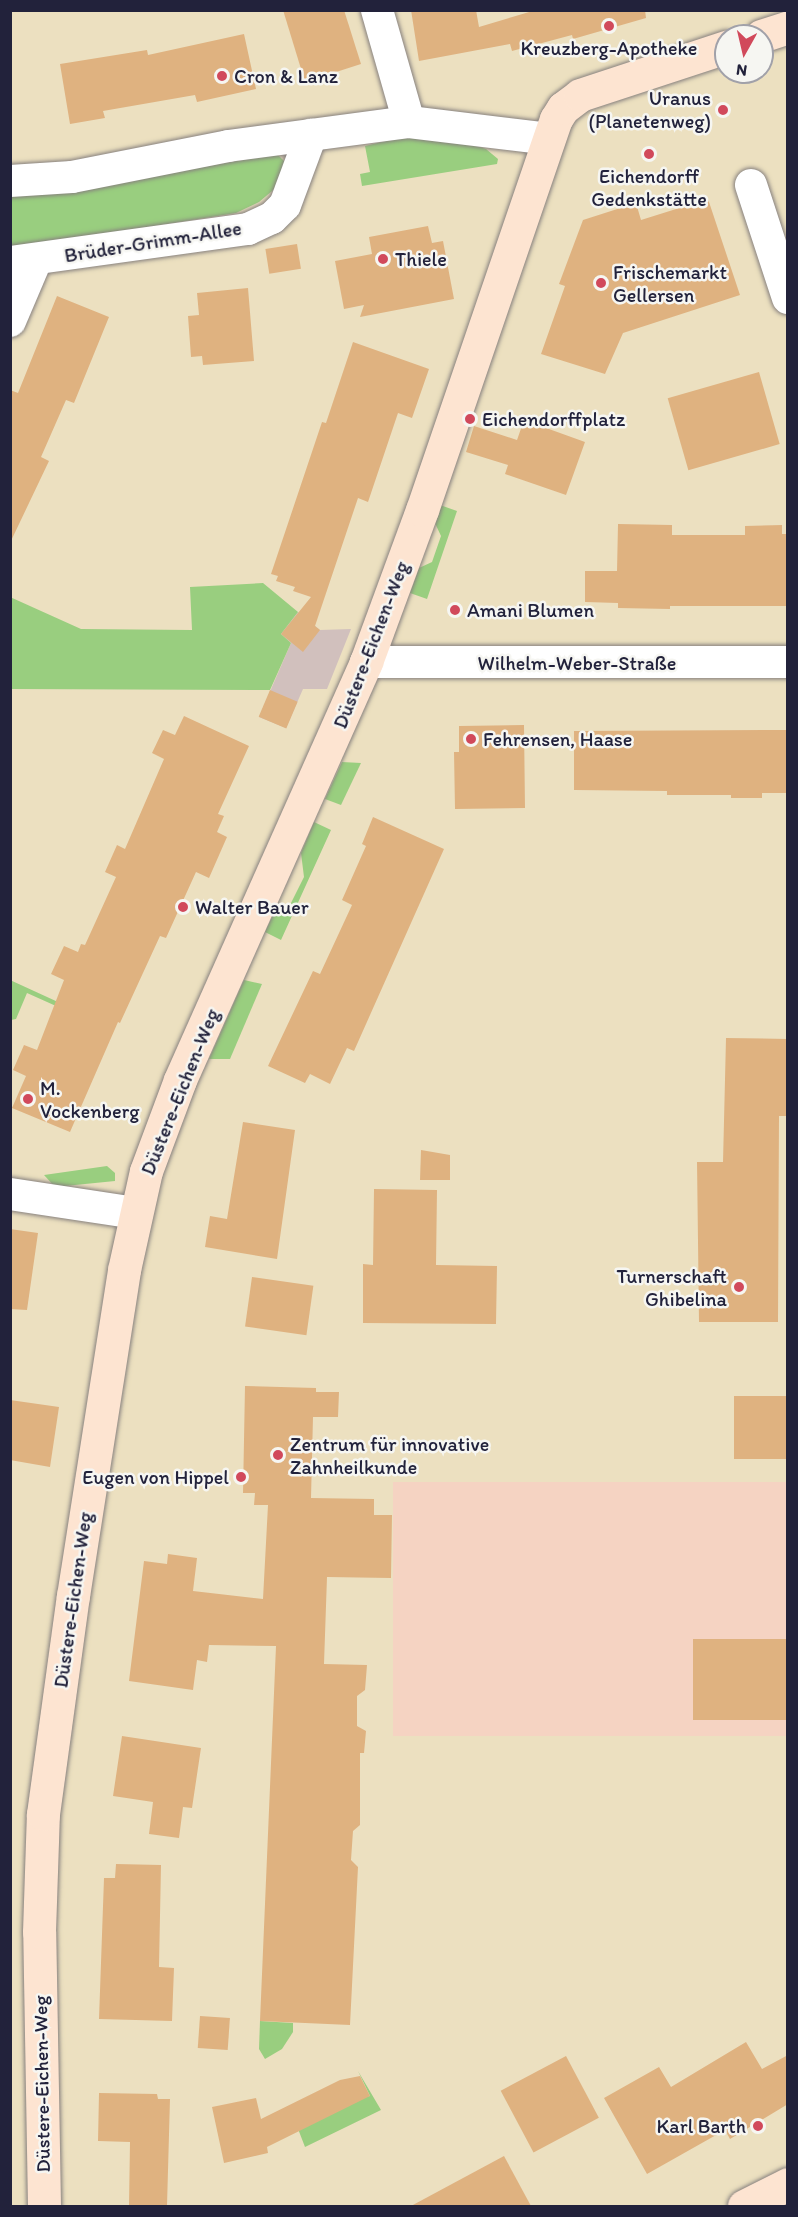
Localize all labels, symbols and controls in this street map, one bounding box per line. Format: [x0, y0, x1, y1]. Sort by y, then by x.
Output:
marker: Kreuzberg-Apotheke [602, 19, 616, 33]
north arrow [714, 24, 774, 84]
place label: Kreuzberg-Apotheke [520, 36, 698, 60]
text: N [735, 60, 748, 80]
place label: Cron & Lanz [234, 64, 338, 88]
marker: Cron & Lanz [215, 69, 229, 83]
place label: Uranus (Planetenweg) [588, 86, 711, 133]
marker: Uranus (Planetenweg) [716, 103, 730, 117]
marker: Eichendorff Gedenkstätte [642, 147, 656, 161]
place label: Eichendorff Gedenkstätte [591, 164, 707, 211]
street label: Brüder-Grimm-Allee [63, 216, 243, 268]
place label: Thiele [395, 247, 447, 271]
marker: Thiele [376, 252, 390, 266]
place label: Frischemarkt Gellersen [613, 260, 727, 307]
marker: Frischemarkt Gellersen [594, 276, 608, 290]
place label: Eichendorffplatz [482, 407, 625, 431]
marker: Eichendorffplatz [463, 412, 477, 426]
street label: Düstere-Eichen-Weg [328, 558, 414, 732]
place label: Amani Blumen [467, 598, 594, 622]
marker: Amani Blumen [448, 603, 462, 617]
street label: Wilhelm-Weber-Straße [478, 651, 676, 675]
place label: Fehrensen, Haase [483, 727, 632, 751]
marker: Fehrensen, Haase [464, 732, 478, 746]
place label: Walter Bauer [195, 895, 309, 919]
marker: Walter Bauer [176, 900, 190, 914]
street label: Düstere-Eichen-Weg [136, 1005, 224, 1179]
place label: M. Vockenberg [40, 1076, 139, 1123]
marker: M. Vockenberg [21, 1092, 35, 1106]
place label: Turnerschaft Ghibelina [616, 1264, 727, 1311]
marker: Turnerschaft Ghibelina [732, 1280, 746, 1294]
place label: Zentrum für innovative Zahnheilkunde [290, 1432, 489, 1479]
marker: Zentrum für innovative Zahnheilkunde [271, 1448, 285, 1462]
place label: Eugen von Hippel [83, 1465, 229, 1489]
marker: Eugen von Hippel [234, 1470, 248, 1484]
street label: Düstere-Eichen-Weg [49, 1511, 97, 1689]
street label: Düstere-Eichen-Weg [28, 1995, 56, 2173]
place label: Karl Barth [655, 2114, 746, 2138]
marker: Karl Barth [751, 2119, 765, 2133]

